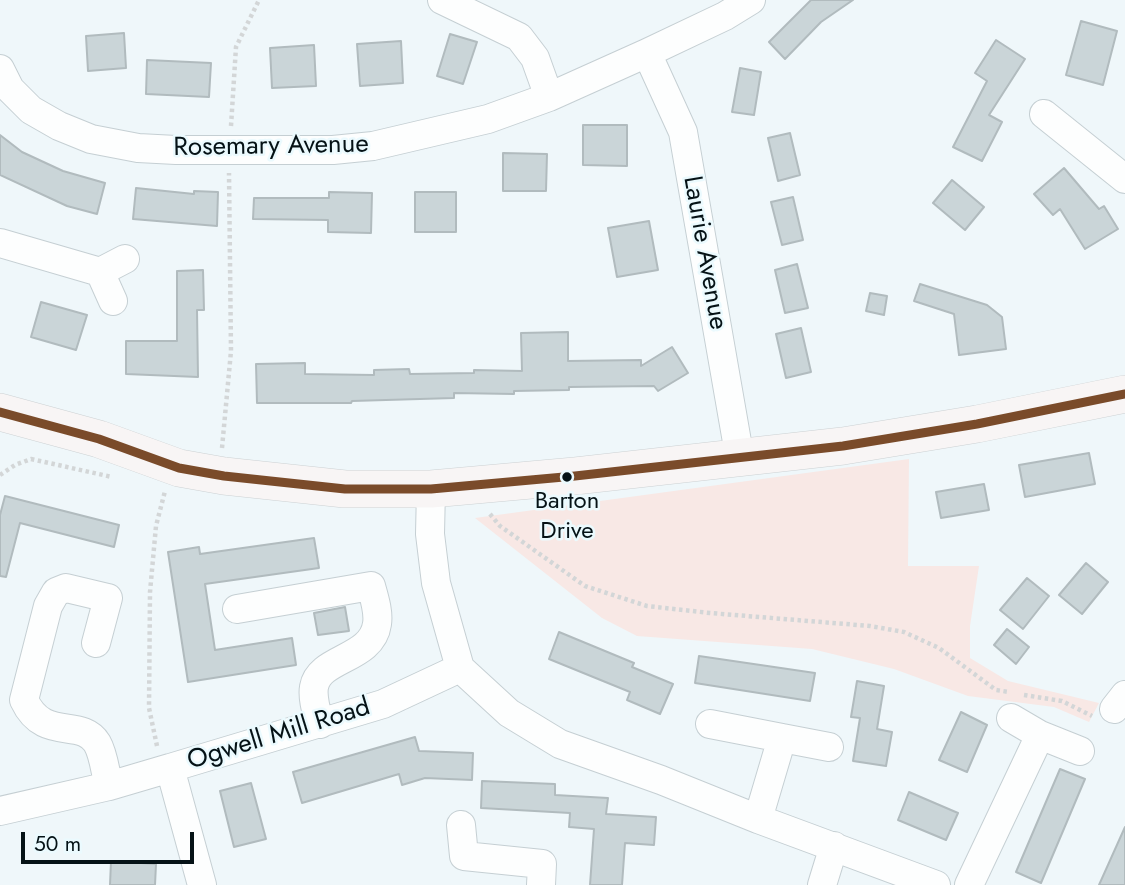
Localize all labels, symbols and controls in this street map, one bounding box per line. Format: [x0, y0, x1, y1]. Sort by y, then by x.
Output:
street label: Rosemary Avenue [173, 130, 369, 164]
street label: Laurie Avenue [675, 174, 733, 332]
marker: Barton Drive [560, 470, 574, 484]
place label: Barton Drive [535, 488, 599, 544]
street label: Ogwell Mill Road [184, 692, 374, 778]
scale bar [24, 818, 198, 862]
text: 50 m [34, 829, 81, 859]

